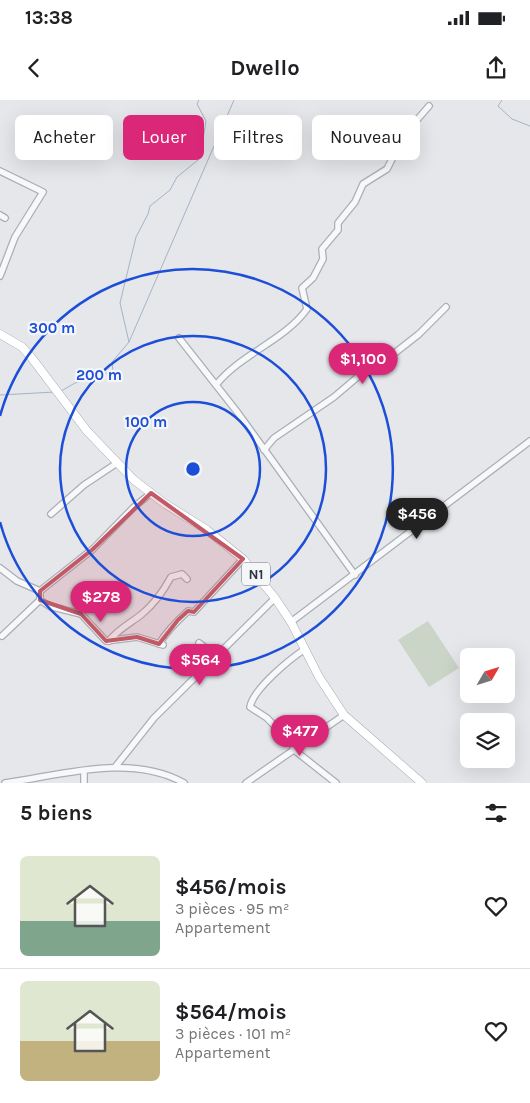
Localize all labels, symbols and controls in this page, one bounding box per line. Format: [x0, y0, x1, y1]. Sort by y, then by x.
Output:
text: 13:38 [25, 7, 73, 29]
icon: back [20, 54, 48, 82]
icon: share [482, 54, 510, 82]
text: Dwello [230, 55, 300, 81]
chip: Acheter [15, 115, 113, 160]
chip: Louer [123, 115, 204, 160]
chip: Filtres [214, 115, 302, 160]
chip: Nouveau [312, 115, 420, 160]
text: 300 m [29, 319, 75, 337]
pin: $1,100 [322, 342, 404, 385]
text: $1,100 [340, 349, 386, 368]
text: 200 m [76, 366, 122, 384]
text: 100 m [125, 413, 167, 431]
centre of rings [184, 460, 202, 478]
pin: $456 [387, 498, 447, 540]
text: $456 [397, 504, 437, 523]
road number: N1 [242, 562, 270, 586]
pin: $278 [71, 580, 131, 623]
text: $278 [81, 587, 121, 606]
pin: $564 [170, 644, 230, 686]
north arrow [460, 648, 515, 702]
map controls [460, 648, 515, 768]
text: $564 [180, 650, 220, 669]
button: layers [460, 713, 515, 768]
pin: $477 [270, 714, 330, 757]
text: $477 [282, 721, 318, 740]
icon: filters [482, 799, 510, 827]
text: 5 biens [20, 801, 93, 825]
text: $456/mois [175, 875, 287, 899]
icon: home [60, 876, 120, 936]
icon: heart [482, 892, 510, 920]
text: 3 pièces · 95 m² [175, 899, 289, 918]
text: Appartement [175, 918, 271, 937]
text: $564/mois [175, 1000, 287, 1024]
icon: home [60, 1001, 120, 1061]
icon: heart [482, 1017, 510, 1045]
text: 3 pièces · 101 m² [175, 1024, 291, 1043]
text: Appartement [175, 1043, 271, 1062]

